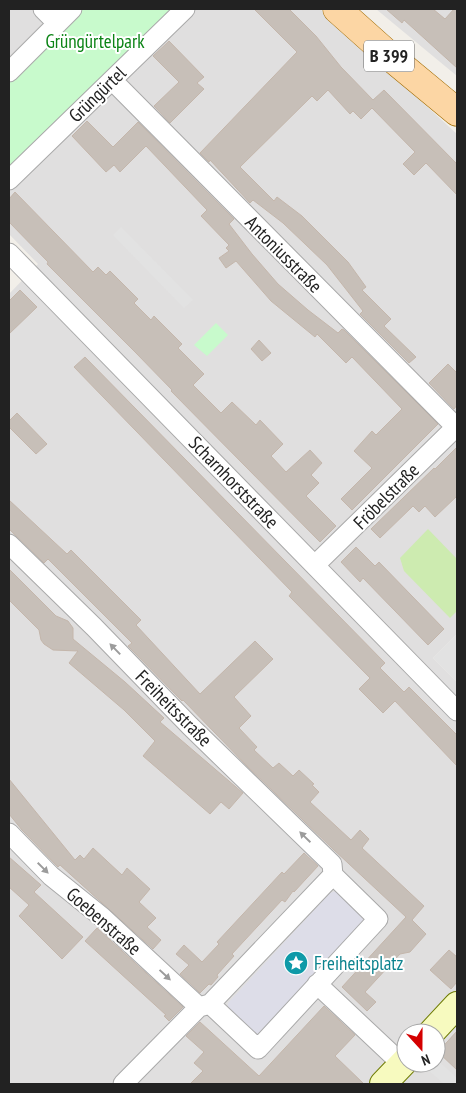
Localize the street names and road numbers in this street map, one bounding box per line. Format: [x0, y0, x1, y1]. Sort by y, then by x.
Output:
road number: B 399 [364, 40, 414, 72]
street label: Grüngürtel [63, 60, 131, 127]
street label: Antoniusstraße [240, 210, 328, 298]
street label: Scharnhorststraße [184, 431, 284, 533]
street label: Fröbelstraße [348, 458, 424, 534]
street label: Freiheitsstraße [131, 665, 217, 751]
street label: Goebenstraße [62, 882, 146, 960]

